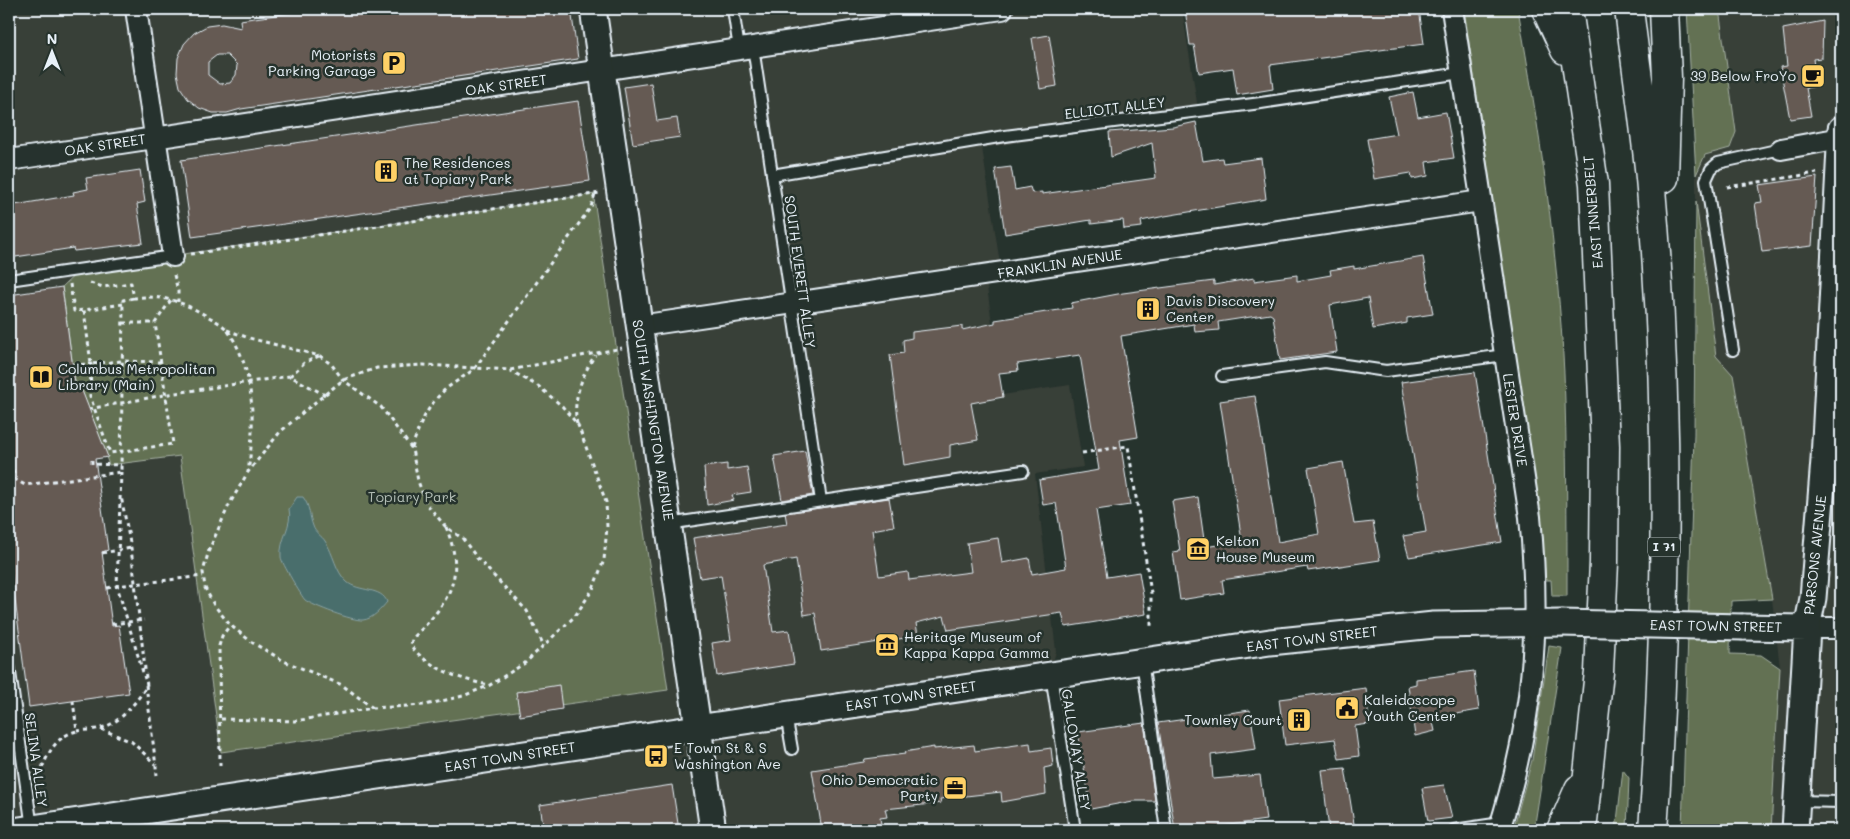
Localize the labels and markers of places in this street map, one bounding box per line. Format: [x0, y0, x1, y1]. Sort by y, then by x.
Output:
place label: Motorists Parking Garage [268, 45, 376, 80]
parking icon: Motorists Parking Garage [381, 50, 407, 76]
cafe icon: 39 Below FroYo [1800, 63, 1826, 89]
place label: 39 Below FroYo [1690, 66, 1796, 85]
place label: The Residences at Topiary Park [404, 153, 512, 188]
building icon: The Residences at Topiary Park [373, 158, 399, 184]
place label: Davis Discovery Center [1166, 291, 1275, 326]
building icon: Davis Discovery Center [1135, 296, 1161, 322]
place label: Columbus Metropolitan Library (Main) [58, 359, 215, 394]
library icon: Columbus Metropolitan Library (Main) [28, 364, 54, 390]
place label: Kelton House Museum [1216, 531, 1315, 566]
museum icon: Kelton House Museum [1185, 536, 1211, 562]
place label: Heritage Museum of Kappa Kappa Gamma [904, 627, 1050, 662]
museum icon: Heritage Museum of Kappa Kappa Gamma [874, 632, 900, 658]
place label: Kaleidoscope Youth Center [1364, 690, 1456, 725]
public building icon: Kaleidoscope Youth Center [1334, 695, 1360, 721]
building icon: Townley Court [1286, 707, 1312, 733]
place label: Townley Court [1184, 710, 1282, 729]
place label: E Town St & S Washington Ave [674, 738, 781, 773]
bus stop icon: E Town St & S Washington Ave [643, 743, 669, 769]
place label: Ohio Democratic Party [822, 770, 938, 805]
office icon: Ohio Democratic Party [942, 775, 968, 801]

